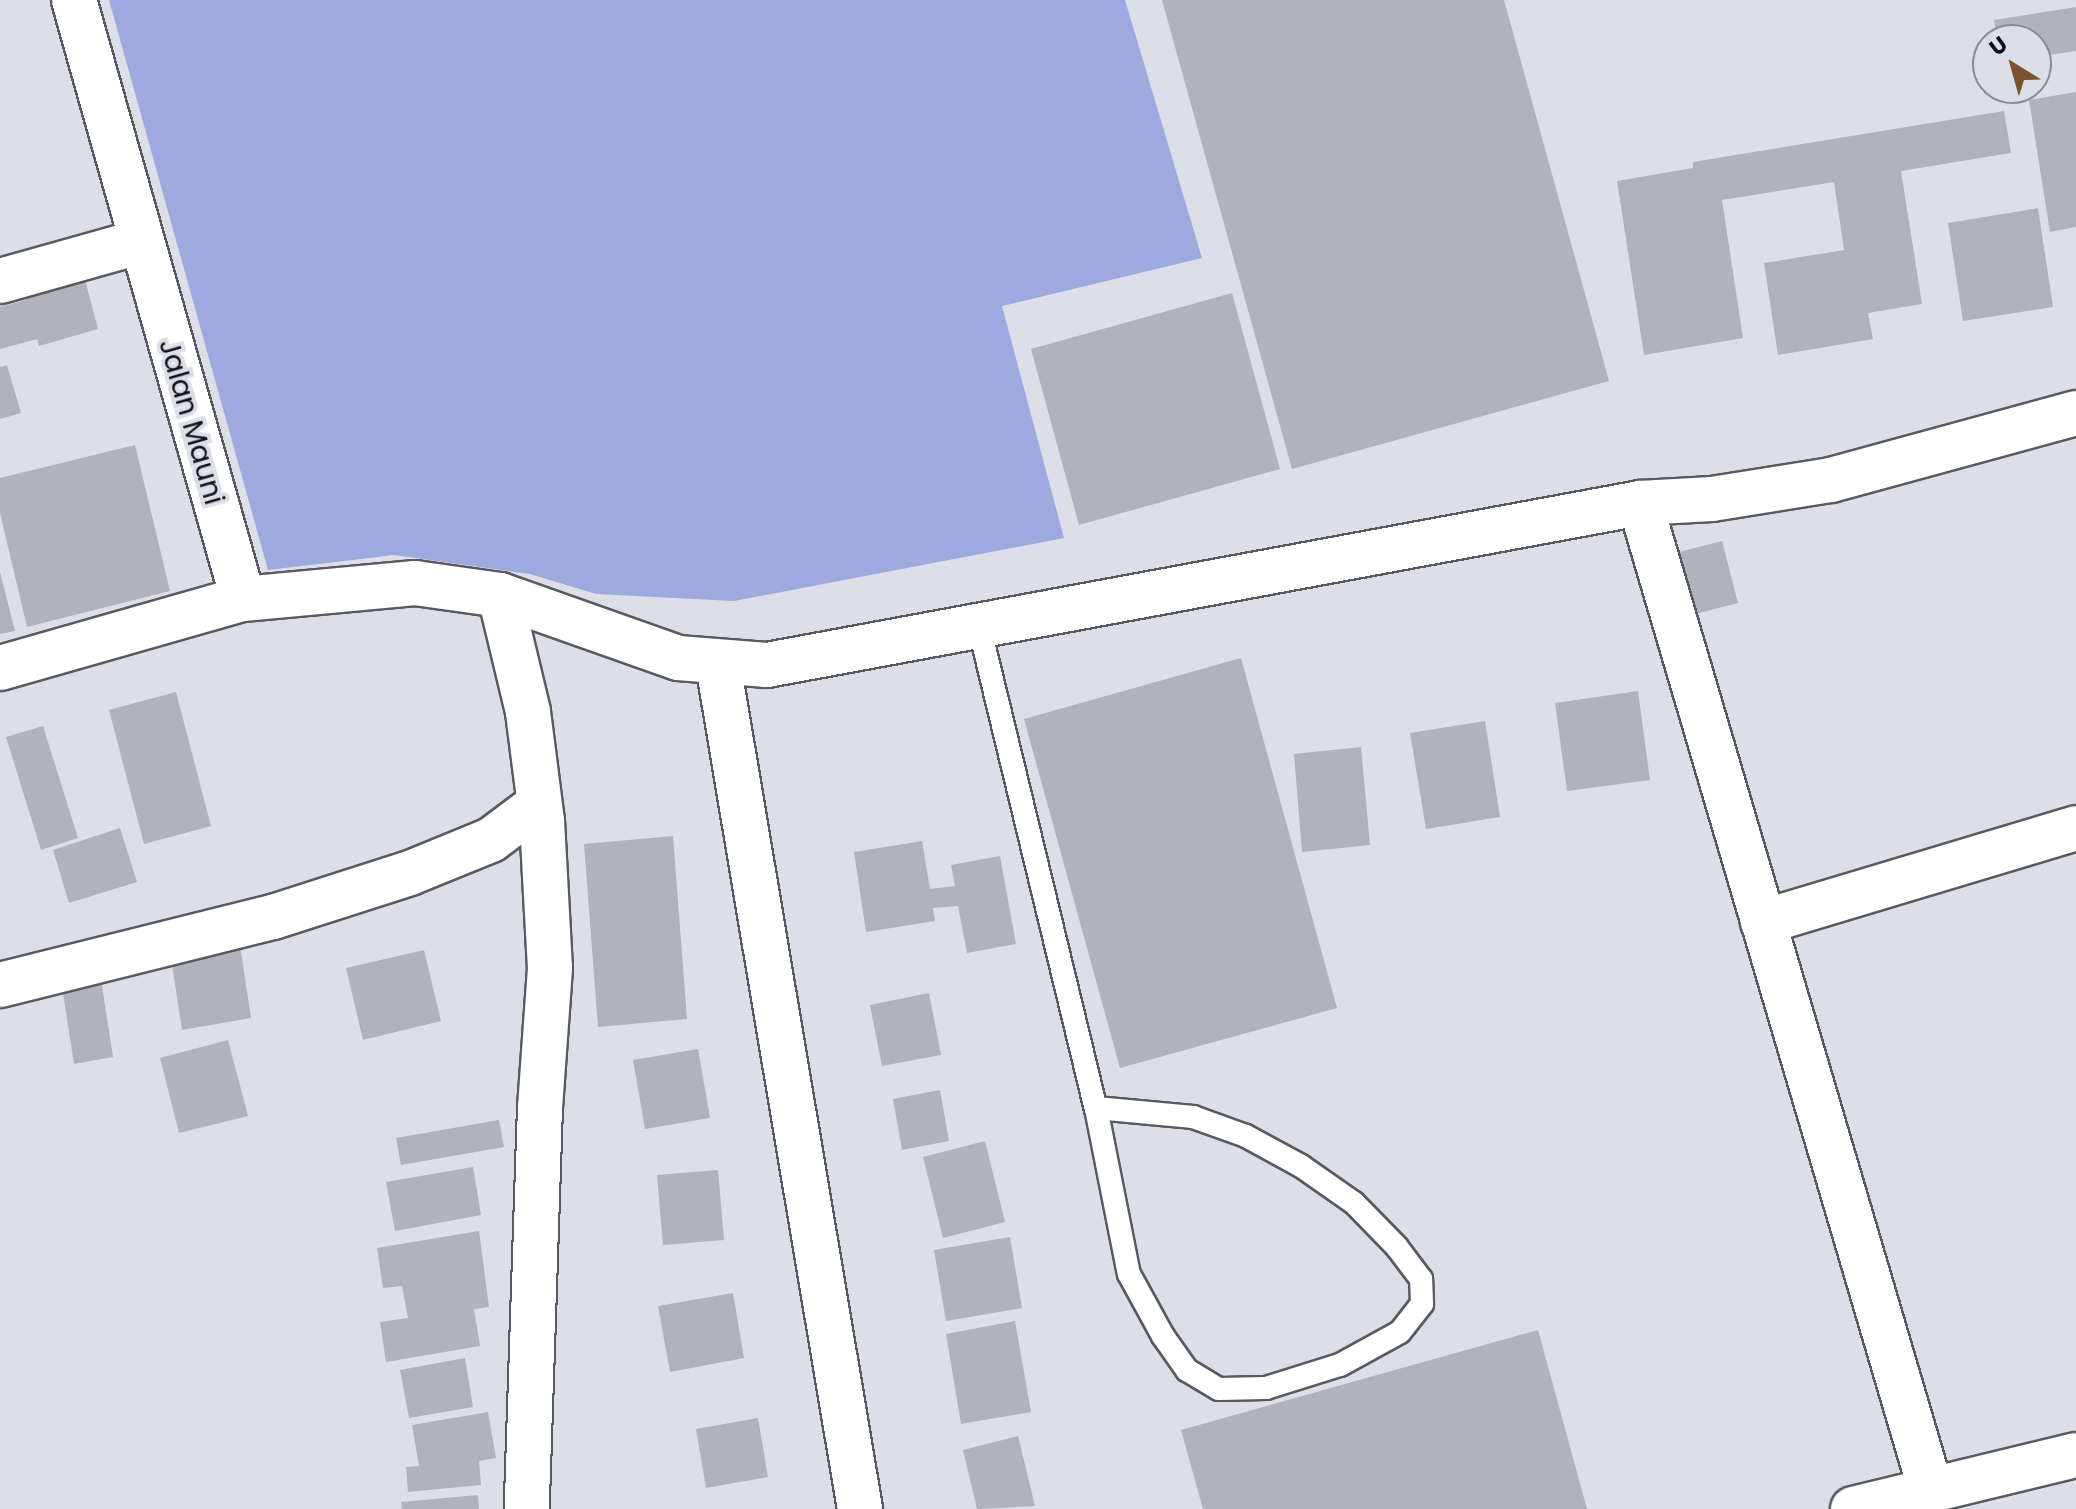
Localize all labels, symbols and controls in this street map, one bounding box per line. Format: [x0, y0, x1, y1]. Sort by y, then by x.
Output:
north arrow [1972, 24, 2052, 104]
text: U [1983, 29, 2014, 63]
street label: Jalan Mauni [151, 335, 231, 509]

